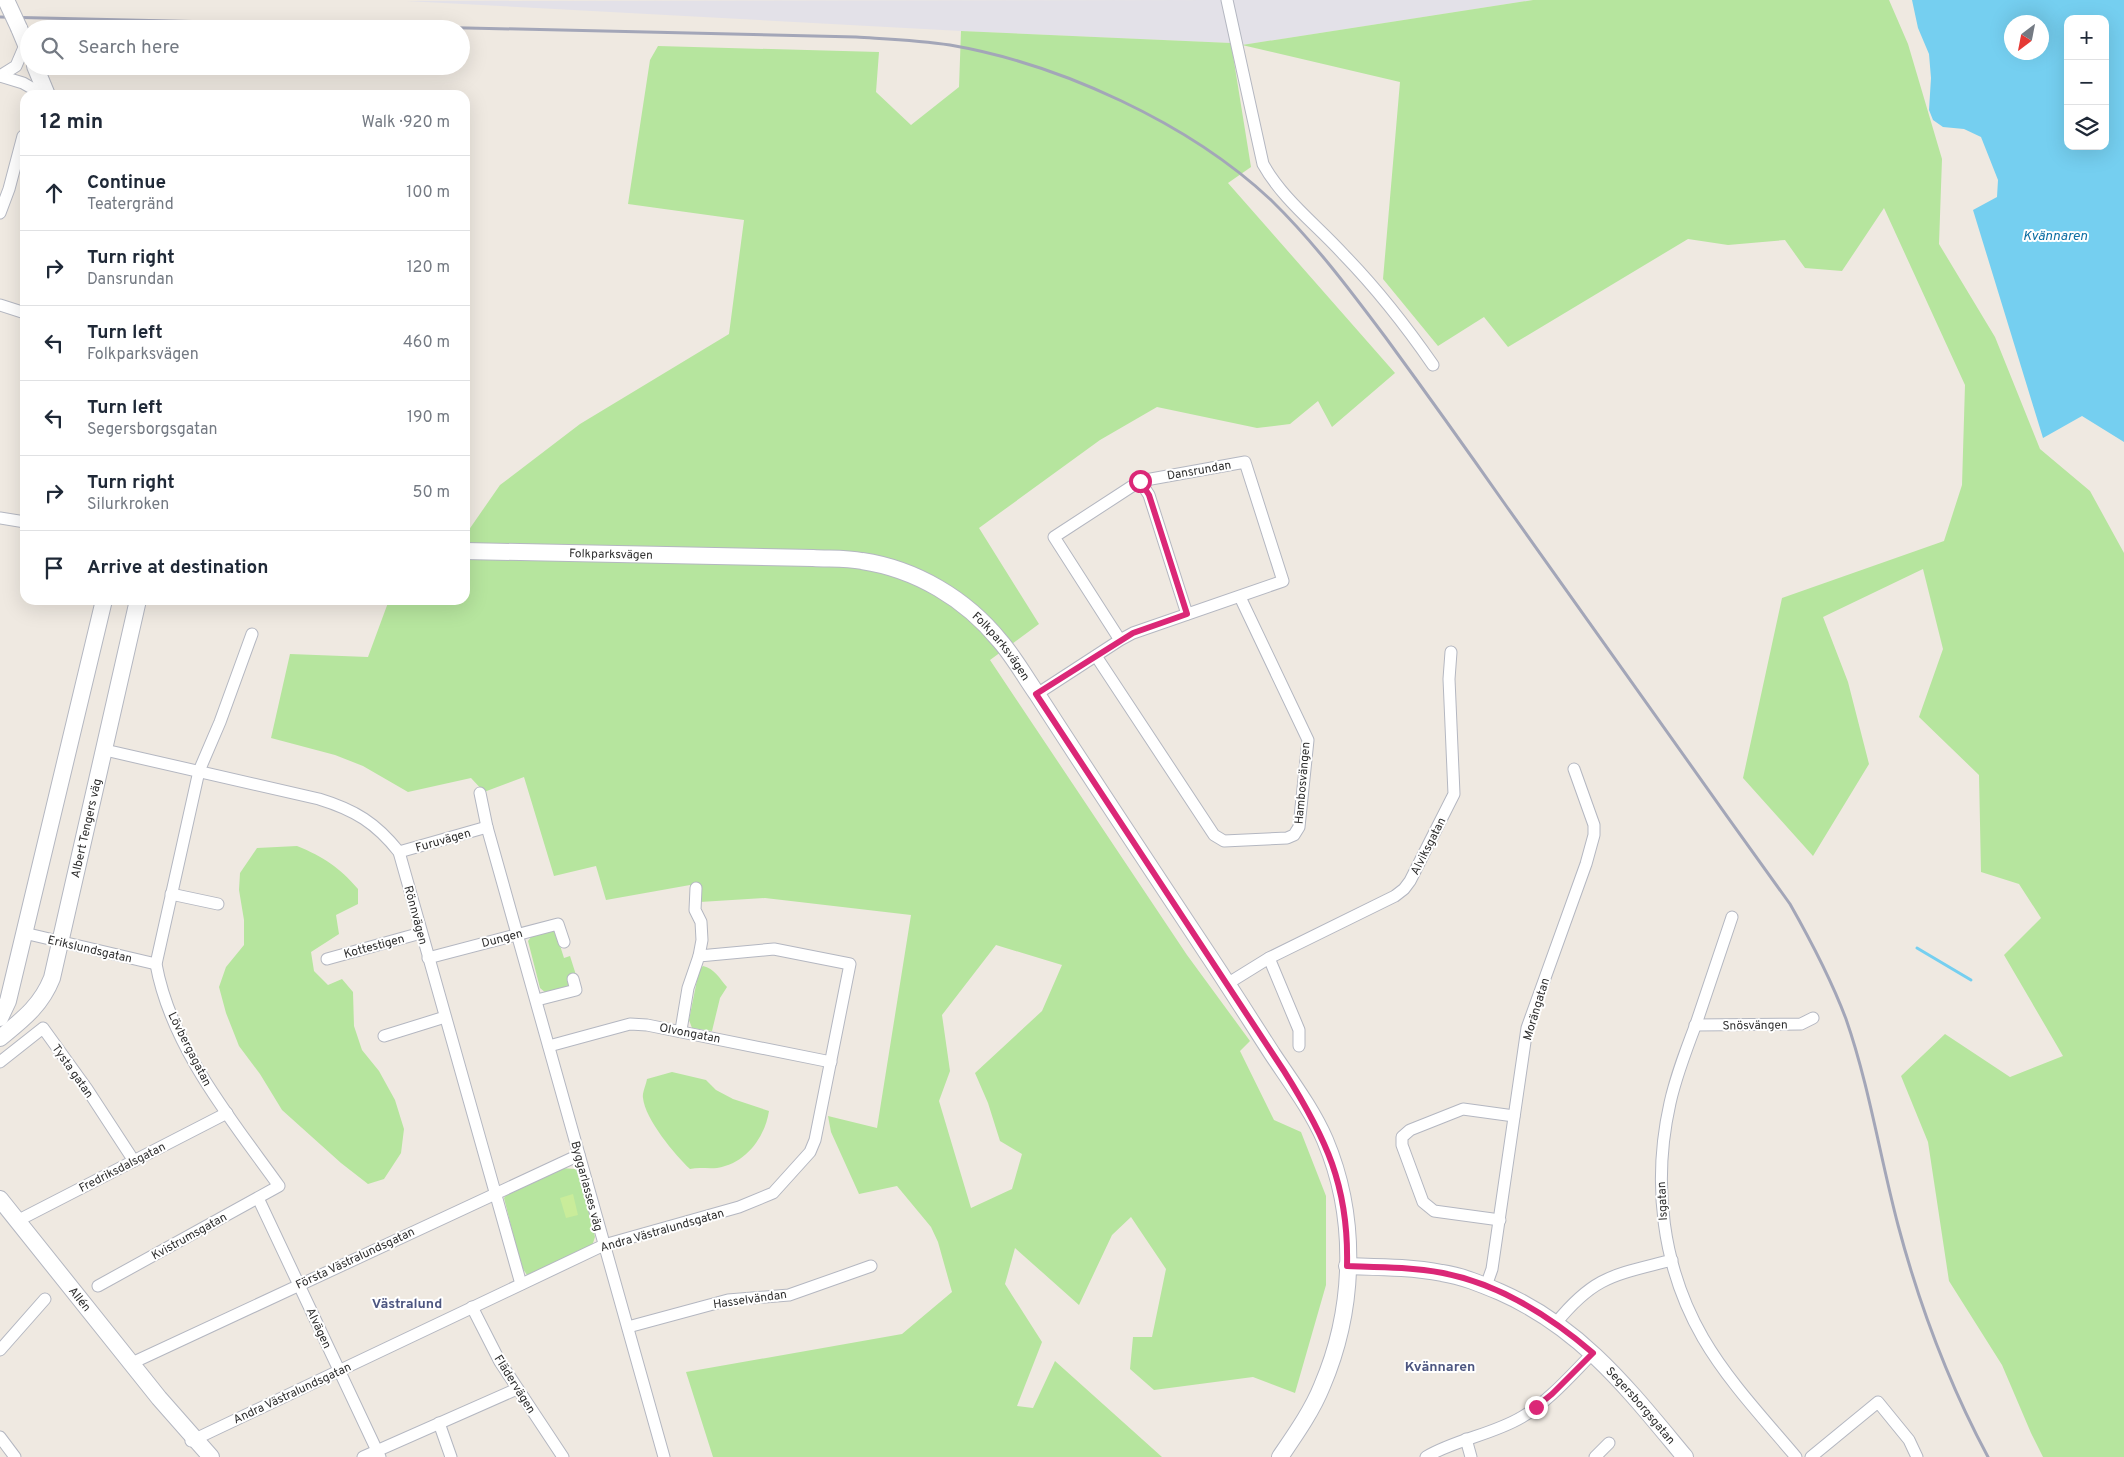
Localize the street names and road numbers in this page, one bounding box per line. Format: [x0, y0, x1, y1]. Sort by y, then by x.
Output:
street label: Dansrundan [1166, 457, 1233, 485]
street label: Folkparksvägen [569, 546, 653, 564]
street label: Folkparksvägen [968, 609, 1033, 684]
street label: Hambosvängen [1291, 741, 1315, 825]
street label: Albert Tengers väg [68, 777, 106, 880]
street label: Alviksgatan [1408, 815, 1450, 878]
street label: Furuvägen [414, 825, 473, 856]
street label: Rönnvägen [399, 884, 431, 947]
street label: Dungen [480, 926, 525, 952]
street label: Kottestigen [342, 931, 406, 963]
street label: Erikslundsgatan [46, 932, 134, 967]
street label: Morängatan [1520, 976, 1554, 1043]
street label: Lövbergagatan [164, 1010, 215, 1089]
street label: Snösvängen [1722, 1017, 1788, 1035]
street label: Olvongatan [658, 1020, 722, 1048]
street label: Tysta gatan [48, 1041, 97, 1102]
street label: Fredriksdalsgatan [76, 1139, 169, 1197]
street label: Byggarlasses väg [566, 1139, 606, 1233]
street label: Isgatan [1654, 1181, 1672, 1221]
street label: Andra Västralundsgatan [598, 1206, 726, 1256]
street label: Kvistrumsgatan [149, 1210, 230, 1264]
street label: Första Västralundsgatan [293, 1224, 418, 1294]
street label: Allén [64, 1284, 94, 1315]
street label: Hasselvändan [712, 1287, 788, 1313]
street label: Alvägen [302, 1305, 335, 1352]
street label: Flädervägen [490, 1352, 539, 1417]
street label: Andra Västralundsgatan [231, 1360, 354, 1428]
street label: Segersborgsgatan [1602, 1364, 1678, 1448]

